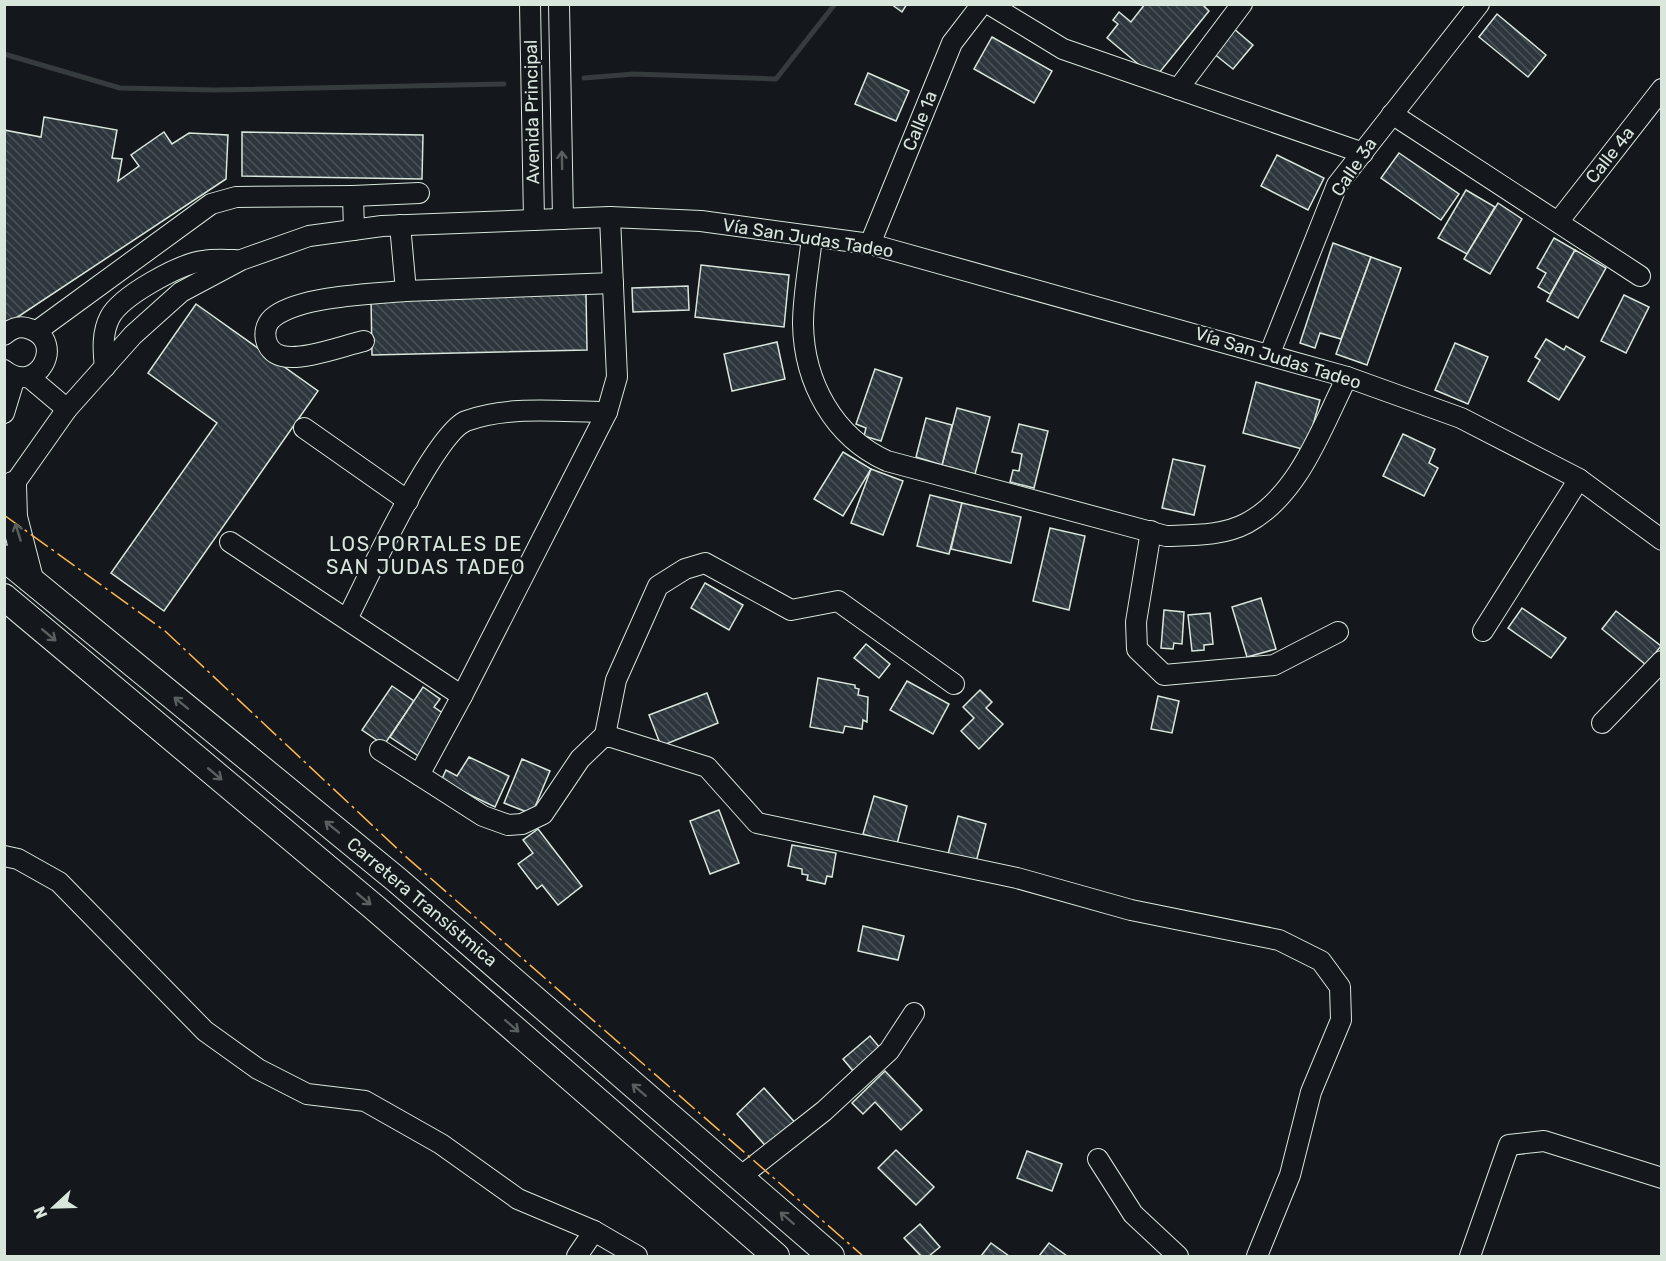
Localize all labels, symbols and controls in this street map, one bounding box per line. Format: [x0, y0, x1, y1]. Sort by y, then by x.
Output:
street label: Avenida Principal [520, 40, 544, 184]
street label: Calle 1a [898, 88, 942, 154]
street label: Calle 4a [1581, 122, 1639, 188]
street label: Calle 3a [1326, 134, 1382, 200]
one-way arrow [556, 151, 568, 171]
street label: Vía San Judas Tadeo [721, 214, 895, 262]
street label: Vía San Judas Tadeo [1192, 322, 1364, 394]
one-way arrow [12, 523, 23, 542]
district label: LOS PORTALES DE SAN JUDAS TADEO [326, 532, 526, 579]
one-way arrow [41, 628, 56, 642]
one-way arrow [173, 697, 189, 710]
one-way arrow [207, 767, 223, 780]
one-way arrow [324, 820, 340, 833]
street label: Carretera Transístmica [342, 833, 502, 971]
one-way arrow [356, 892, 371, 906]
one-way arrow [504, 1020, 520, 1033]
one-way arrow [632, 1083, 647, 1097]
north arrow [24, 1177, 84, 1237]
text: N [30, 1204, 52, 1221]
one-way arrow [779, 1211, 794, 1225]

